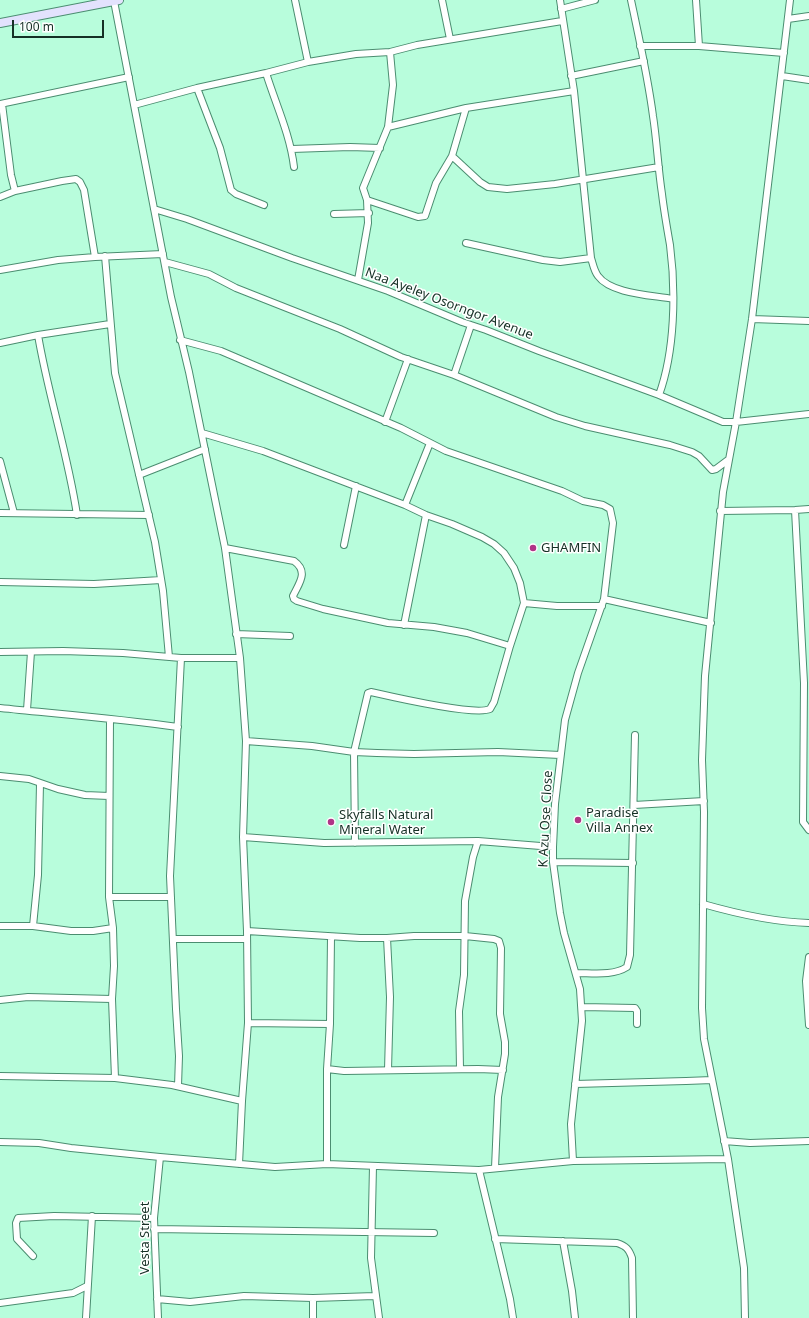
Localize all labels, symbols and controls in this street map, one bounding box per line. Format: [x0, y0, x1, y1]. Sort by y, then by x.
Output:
scale bar [14, 12, 106, 38]
text: 100 m [19, 18, 54, 35]
street label: Naa Ayeley Osorngor Avenue [363, 265, 535, 343]
place label: GHAMFIN [541, 540, 601, 556]
marker: GHAMFIN [528, 543, 538, 553]
street label: K Azu Ose Close [536, 770, 556, 868]
place label: Paradise Villa Annex [586, 805, 653, 836]
place label: Skyfalls Natural Mineral Water [339, 807, 433, 838]
marker: Paradise Villa Annex [573, 815, 583, 825]
marker: Skyfalls Natural Mineral Water [326, 817, 336, 827]
street label: Vesta Street [137, 1202, 153, 1274]

